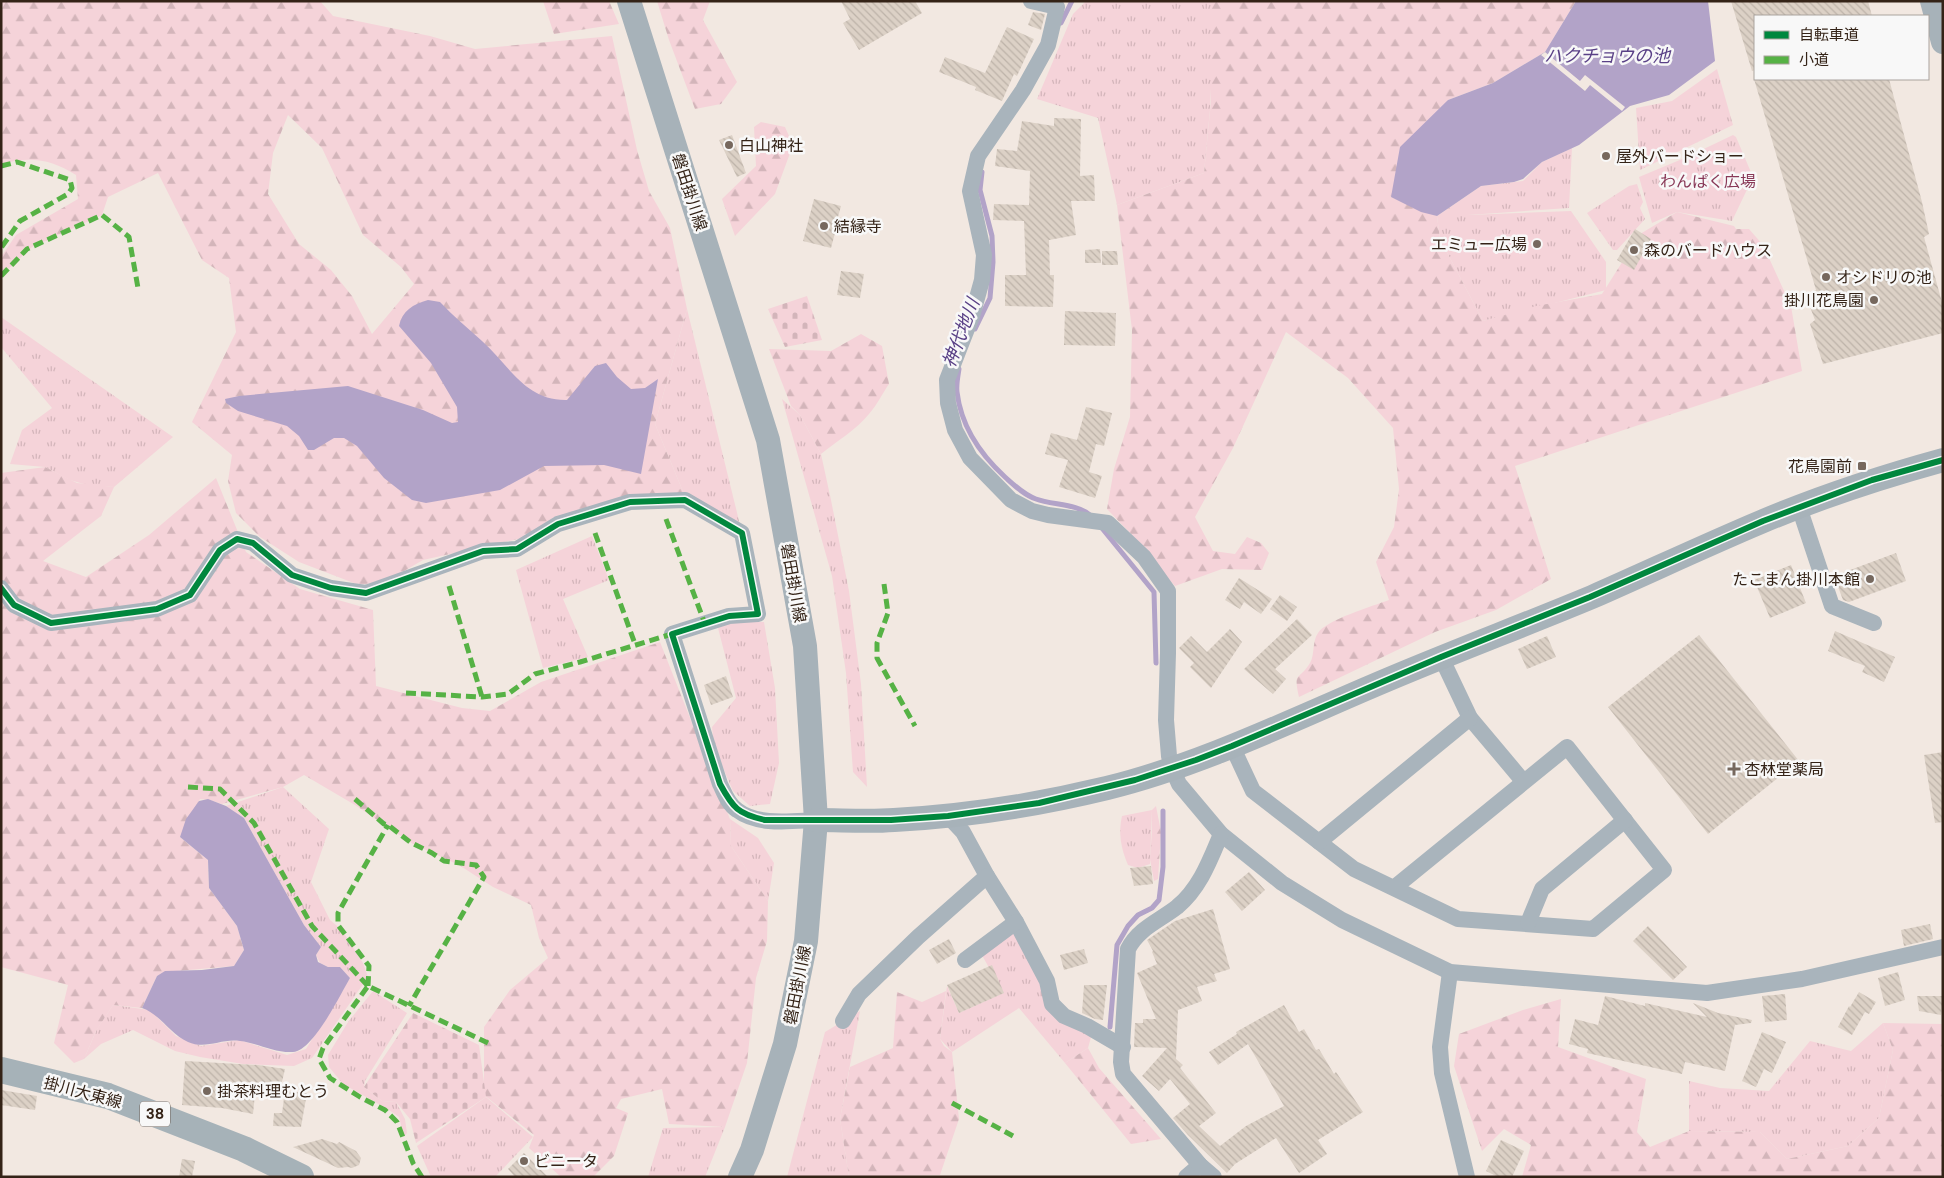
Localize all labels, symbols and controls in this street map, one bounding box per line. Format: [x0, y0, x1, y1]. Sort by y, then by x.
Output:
legend [1754, 15, 1929, 80]
text: 自転車道 [1799, 25, 1859, 45]
water label: ハクチョウの池 [1544, 44, 1672, 68]
text: 小道 [1799, 50, 1829, 70]
place label: 白山神社 [739, 135, 803, 156]
marker: 白山神社 [723, 139, 735, 151]
place label: 屋外バードショー [1616, 146, 1744, 167]
marker: 屋外バードショー [1600, 150, 1612, 162]
street label: 磐田掛川線 [667, 151, 712, 233]
park label: わんぱく広場 [1660, 171, 1756, 192]
place label: 結縁寺 [834, 216, 882, 237]
marker: 結縁寺 [818, 220, 830, 232]
place label: エミュー広場 [1431, 234, 1527, 255]
marker: エミュー広場 [1531, 238, 1543, 250]
place label: 森のバードハウス [1644, 240, 1772, 261]
marker: 森のバードハウス [1628, 244, 1640, 256]
place label: オシドリの池 [1836, 267, 1932, 288]
marker: オシドリの池 [1820, 271, 1832, 283]
place label: 掛川花鳥園 [1784, 290, 1864, 311]
water label: 神代地川 [937, 293, 986, 371]
marker: 掛川花鳥園 [1868, 294, 1880, 306]
place label: 花鳥園前 [1788, 456, 1852, 477]
marker: 花鳥園前 [1856, 460, 1868, 472]
street label: 磐田掛川線 [776, 542, 811, 624]
place label: たこまん掛川本館 [1732, 569, 1860, 590]
marker: たこまん掛川本館 [1864, 573, 1876, 585]
place label: 杏林堂薬局 [1744, 759, 1824, 780]
marker: 杏林堂薬局 [1728, 763, 1740, 775]
street label: 磐田掛川線 [780, 944, 815, 1026]
street label: 掛川大東線 [42, 1072, 124, 1113]
place label: 掛茶料理むとう [217, 1081, 329, 1102]
marker: 掛茶料理むとう [201, 1085, 213, 1097]
road number: 38 [140, 1102, 170, 1126]
place label: ビニータ [534, 1151, 598, 1172]
marker: ビニータ [518, 1155, 530, 1167]

